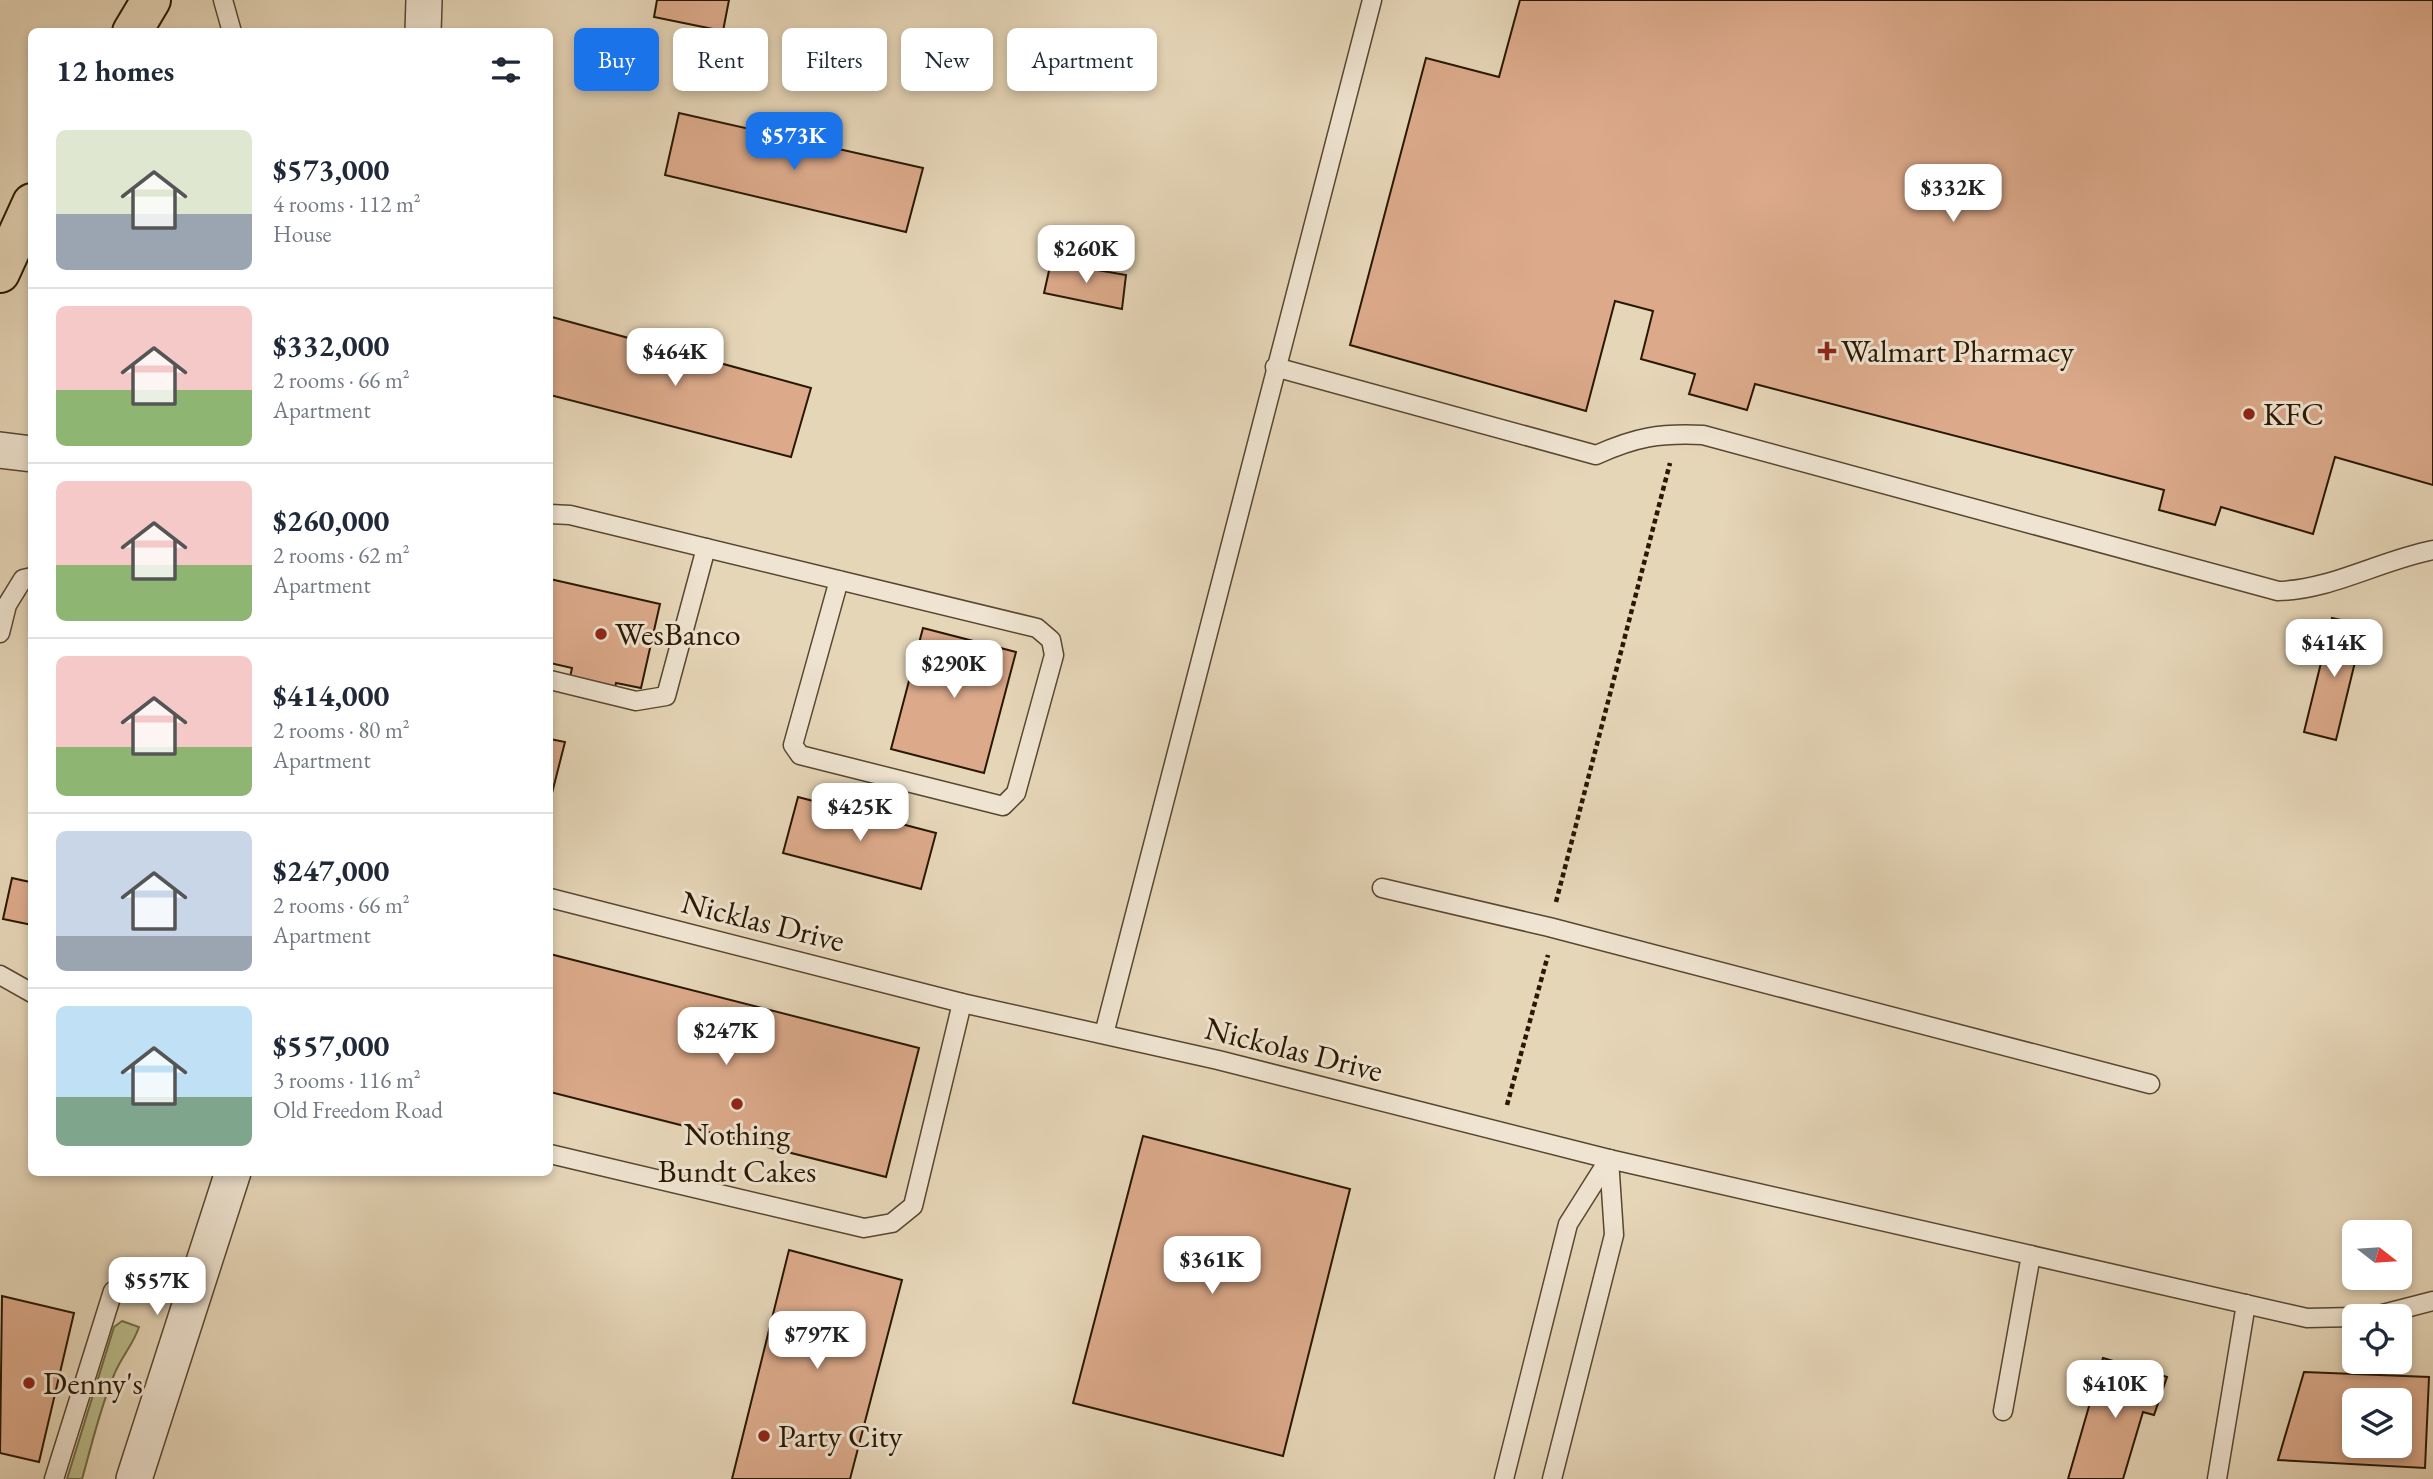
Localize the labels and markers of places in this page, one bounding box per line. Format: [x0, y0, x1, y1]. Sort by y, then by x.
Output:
pin: $573K [745, 113, 843, 172]
pin: $332K [1904, 164, 2002, 224]
pin: $260K [1037, 226, 1135, 285]
pin: $464K [626, 328, 724, 388]
place label: Walmart Pharmacy [1841, 330, 2075, 372]
marker: Walmart Pharmacy [1819, 343, 1835, 359]
place label: KFC [2263, 393, 2324, 435]
marker: KFC [2241, 406, 2257, 422]
place label: WesBanco [615, 613, 741, 655]
pin: $414K [2285, 620, 2383, 679]
marker: WesBanco [593, 626, 609, 642]
pin: $290K [905, 640, 1003, 700]
pin: $425K [811, 784, 909, 843]
pin: $247K [677, 1007, 775, 1067]
marker: Nothing Bundt Cakes [729, 1096, 745, 1112]
place label: Nothing Bundt Cakes [658, 1113, 816, 1192]
pin: $361K [1163, 1236, 1261, 1296]
pin: $557K [108, 1258, 206, 1317]
pin: $797K [768, 1312, 866, 1371]
pin: $410K [2066, 1360, 2164, 1420]
place label: Denny's [43, 1362, 143, 1404]
marker: Denny's [21, 1375, 37, 1391]
place label: Party City [778, 1415, 904, 1457]
marker: Party City [756, 1428, 772, 1444]

